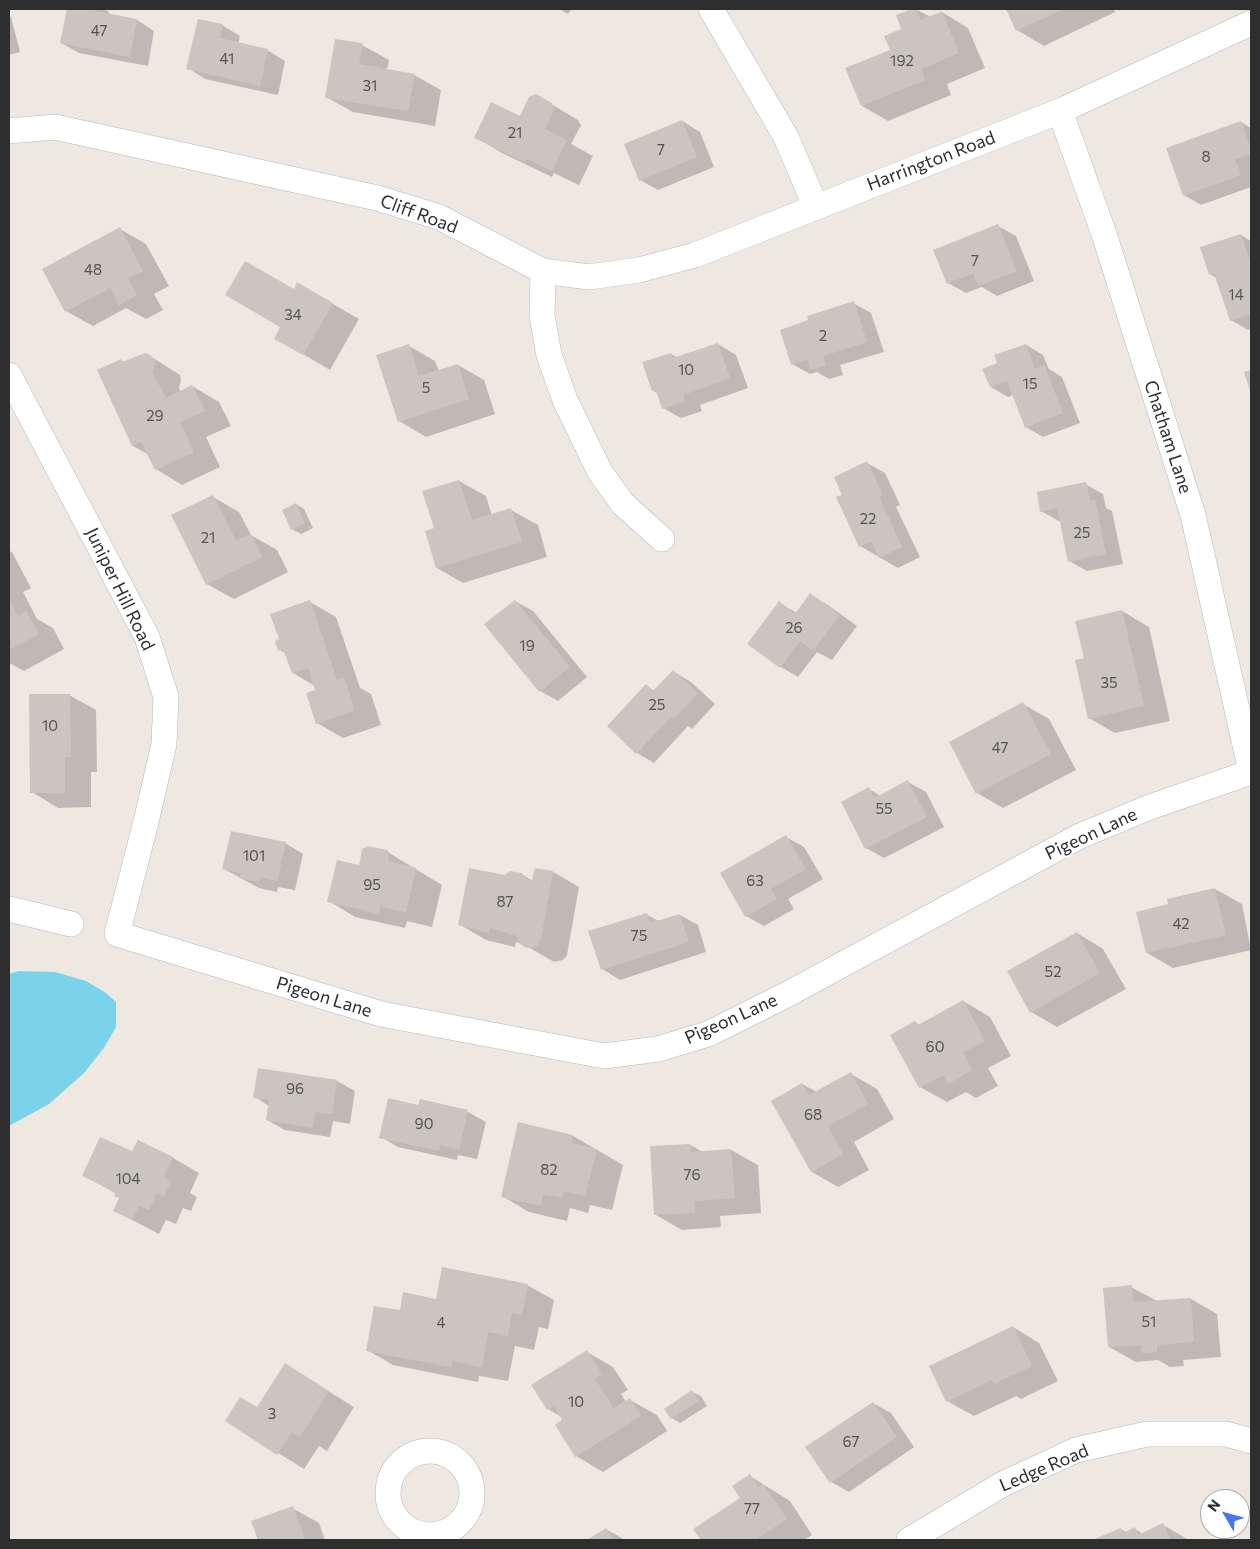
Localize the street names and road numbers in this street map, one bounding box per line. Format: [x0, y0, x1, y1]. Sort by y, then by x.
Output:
street label: Harrington Road [864, 127, 998, 195]
street label: Cliff Road [377, 190, 461, 238]
street label: Chatham Lane [1140, 378, 1196, 496]
street label: Juniper Hill Road [81, 524, 159, 654]
street label: Pigeon Lane [1042, 803, 1140, 865]
street label: Pigeon Lane [273, 972, 375, 1022]
street label: Pigeon Lane [681, 989, 781, 1049]
street label: Ledge Road [996, 1440, 1092, 1496]

